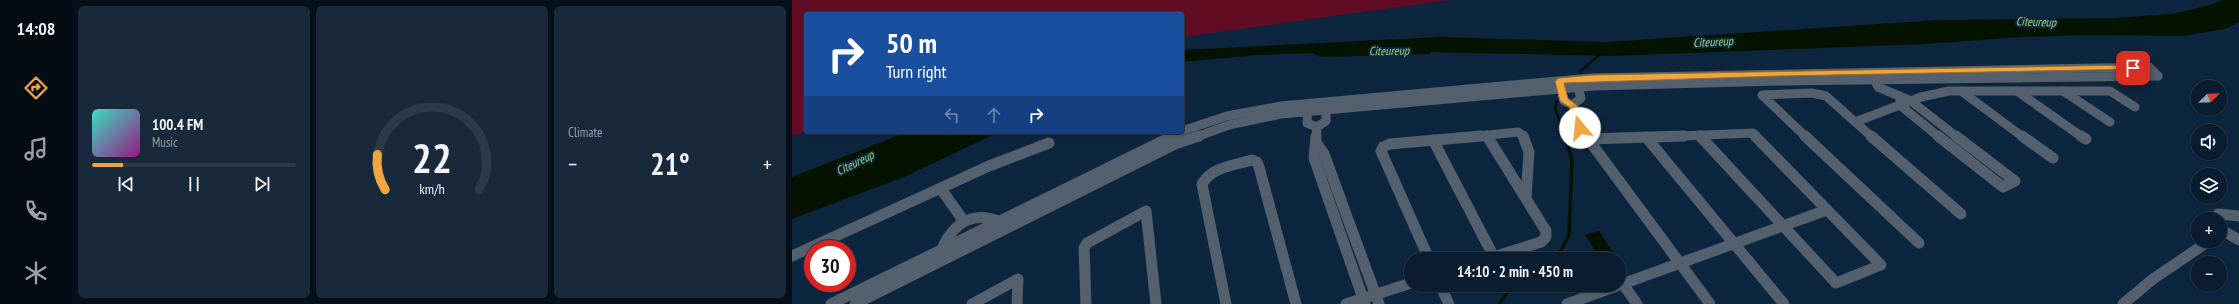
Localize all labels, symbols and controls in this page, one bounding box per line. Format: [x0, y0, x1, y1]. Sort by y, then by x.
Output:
water label: Citeureup [2016, 13, 2057, 30]
text: 14:08 [17, 17, 55, 40]
text: 50 m [886, 24, 937, 61]
icon: right [820, 28, 872, 80]
water label: Citeureup [1693, 33, 1734, 50]
water label: Citeureup [1369, 43, 1410, 58]
pin [2116, 51, 2150, 85]
icon: arrive [2122, 57, 2144, 79]
text: Turn right [886, 60, 946, 83]
icon: directions [22, 74, 50, 102]
north arrow [2191, 80, 2227, 116]
map controls [2191, 80, 2227, 292]
icon: left [941, 104, 963, 126]
icon: ahead [983, 104, 1005, 126]
icon: right [1025, 104, 1047, 126]
position arrow [1559, 107, 1601, 149]
text: 100.4 FM [152, 115, 203, 134]
text: Climate [568, 124, 602, 141]
button: sound [2191, 124, 2227, 160]
text: 22 [412, 131, 452, 184]
text: Music [152, 134, 178, 151]
icon: music [22, 135, 50, 163]
text: 21° [650, 144, 690, 183]
water label: Citeureup [833, 147, 877, 178]
text: − [568, 150, 577, 178]
text: + [763, 150, 772, 178]
button: layers [2191, 168, 2227, 204]
icon: previous [115, 173, 137, 195]
icon: pause [183, 173, 205, 195]
icon: next [251, 173, 273, 195]
text: km/h [419, 179, 445, 198]
icon: phone [22, 197, 50, 225]
button: + [2191, 212, 2227, 248]
speed limit sign: 30 [804, 240, 856, 292]
button: − [2191, 256, 2227, 292]
icon: climate [22, 259, 50, 287]
text: 14:10 · 2 min · 450 m [1457, 262, 1573, 281]

